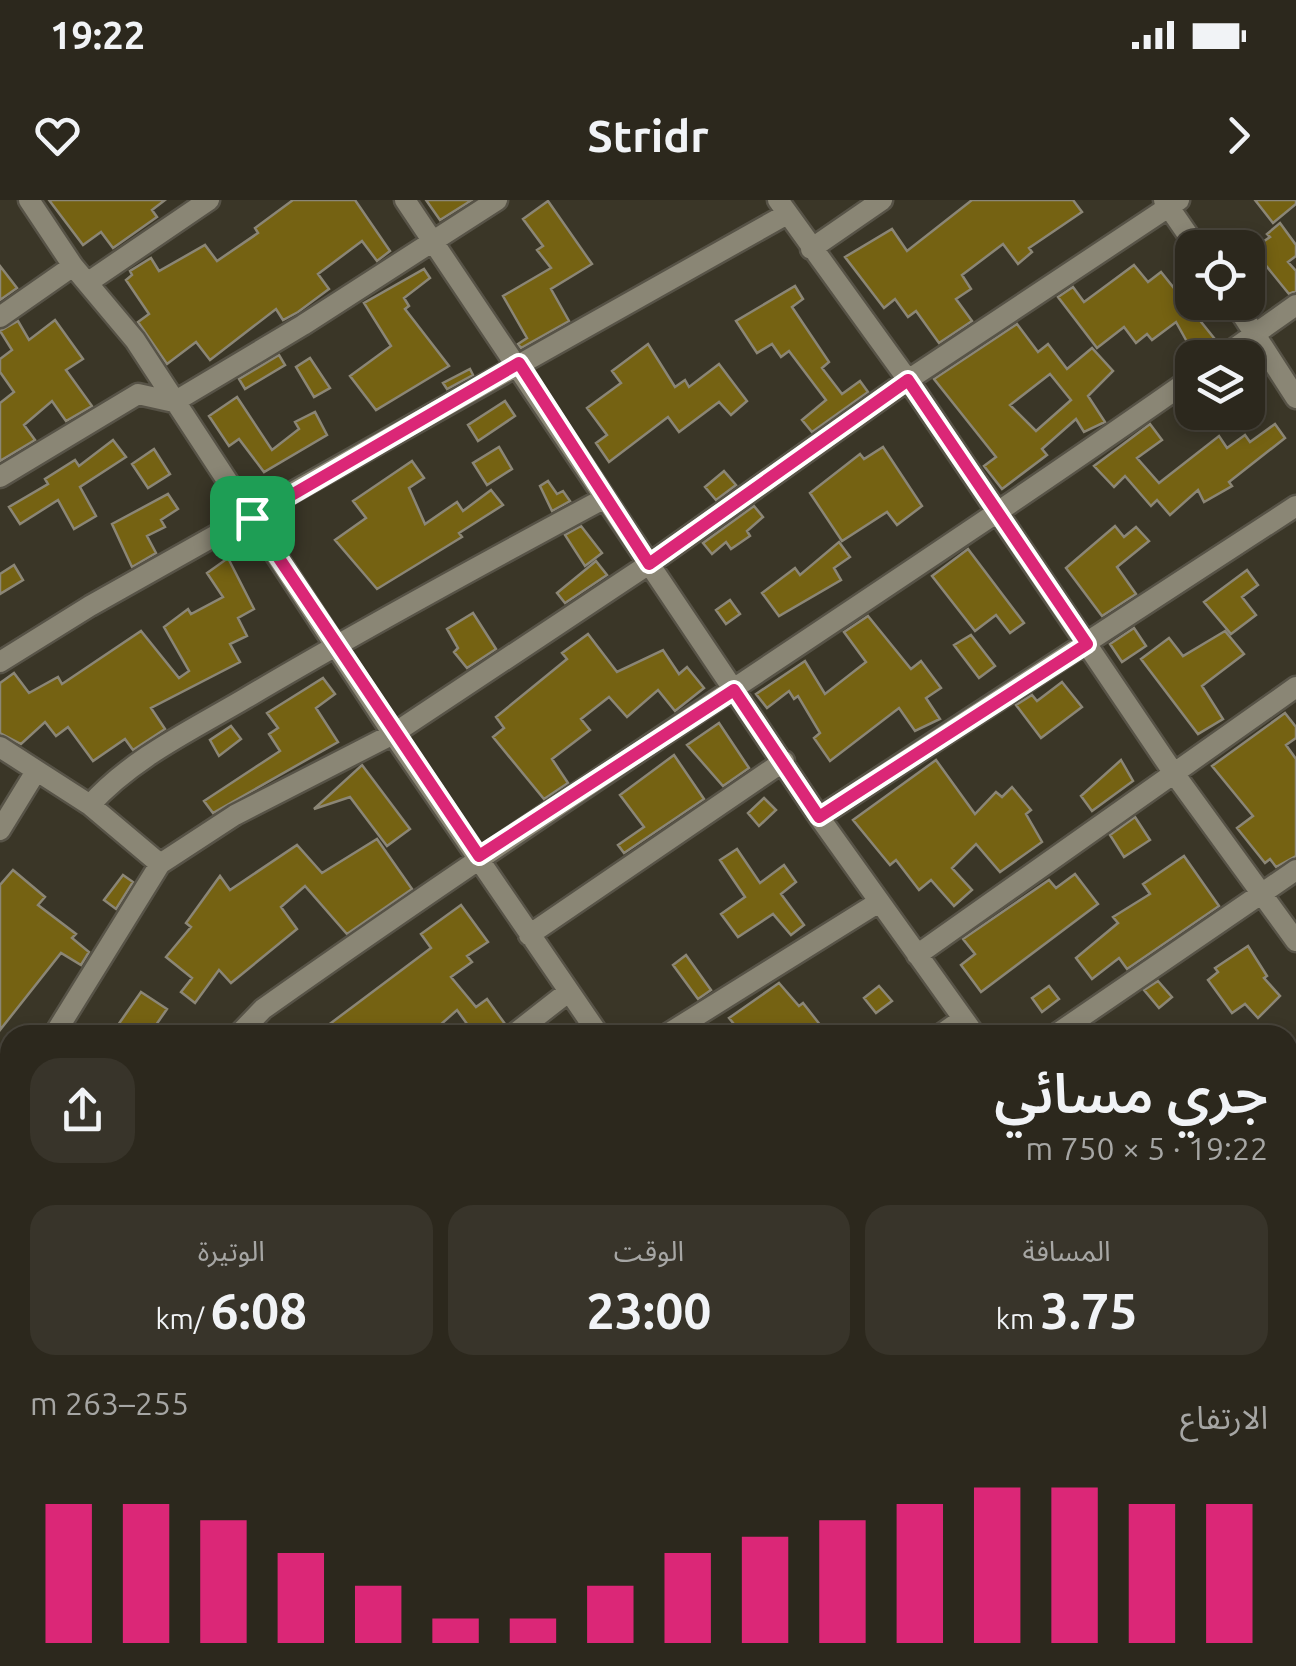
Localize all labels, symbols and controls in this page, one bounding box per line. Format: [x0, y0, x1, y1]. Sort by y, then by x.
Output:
text: 19:22 [50, 14, 145, 56]
icon: heart [30, 108, 85, 163]
icon: forward [1211, 108, 1266, 163]
text: Stridr [587, 110, 709, 161]
map controls [1175, 230, 1265, 430]
button: locate [1175, 230, 1265, 320]
button: layers [1175, 340, 1265, 430]
pin [210, 476, 295, 561]
icon: arrive [225, 491, 280, 546]
button: share [30, 1058, 135, 1163]
text: جري مسائي [994, 1062, 1268, 1123]
text: 19:22 · 5 × 750 m [1026, 1130, 1268, 1166]
text: الوتيرة [198, 1235, 265, 1266]
text: الوقت [614, 1235, 684, 1266]
text: المسافة [1023, 1235, 1111, 1266]
text: 6:08 [210, 1282, 307, 1338]
text: 23:00 [586, 1282, 712, 1338]
text: 3.75 [1041, 1282, 1137, 1338]
text: /km [155, 1303, 210, 1334]
text: km [996, 1303, 1041, 1334]
text: 255–263 m [30, 1385, 189, 1421]
text: الارتفاع [1180, 1399, 1268, 1435]

